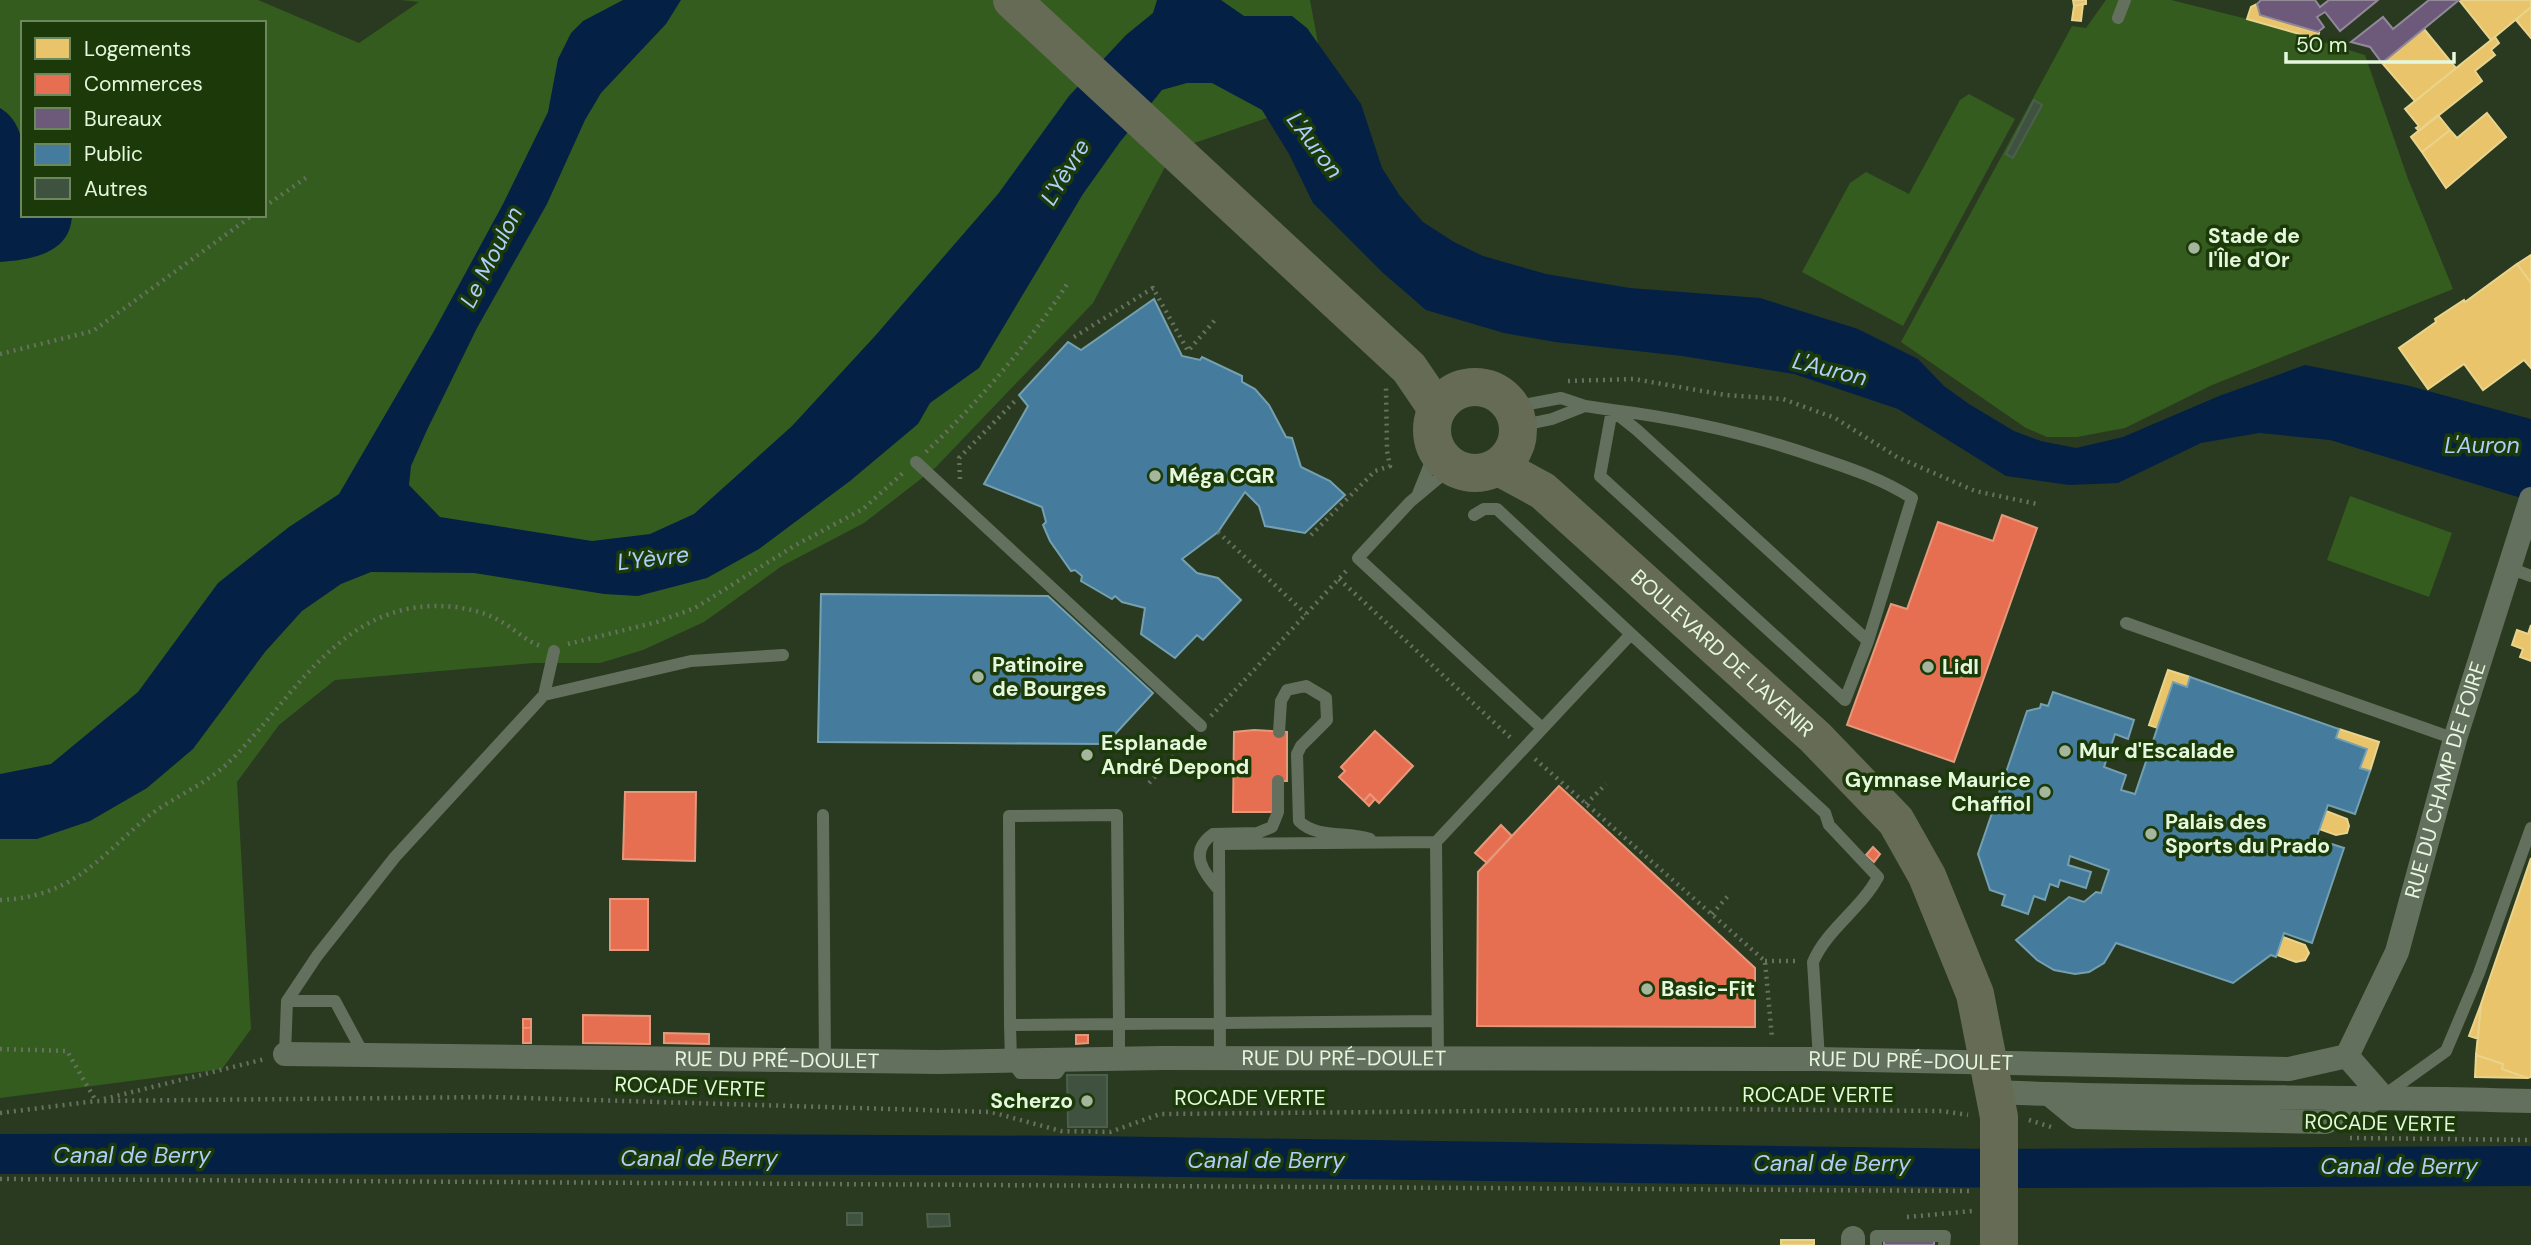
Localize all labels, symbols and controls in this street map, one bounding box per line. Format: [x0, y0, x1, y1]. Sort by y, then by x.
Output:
legend [21, 21, 266, 217]
scale bar [2286, 21, 2454, 65]
text: 50 m [2296, 31, 2347, 59]
text: Logements [84, 35, 191, 63]
text: Commerces [84, 70, 203, 98]
text: Bureaux [84, 105, 162, 133]
water label: L'Auron [1280, 106, 1350, 184]
water label: L'Yèvre [1034, 133, 1096, 211]
text: Public [84, 140, 143, 168]
text: Autres [84, 175, 148, 203]
water label: Le Moulon [453, 201, 529, 313]
place label: Stade de l'Île d'Or [2208, 222, 2300, 274]
marker: Stade de l'Île d'Or [2186, 240, 2202, 256]
water label: L'Auron [1790, 345, 1870, 393]
water label: L'Auron [2444, 430, 2520, 460]
place label: Méga CGR [1169, 462, 1275, 490]
marker: Méga CGR [1147, 468, 1163, 484]
water label: L'Yèvre [615, 539, 691, 577]
street label: BOULEVARD DE L'AVENIR [1625, 563, 1820, 743]
place label: Patinoire de Bourges [992, 651, 1107, 703]
place label: Lidl [1942, 653, 1979, 681]
street label: RUE DU CHAMP DE FOIRE [2398, 658, 2493, 902]
marker: Lidl [1920, 659, 1936, 675]
marker: Patinoire de Bourges [970, 669, 986, 685]
place label: Esplanade André Depond [1101, 729, 1249, 781]
place label: Mur d'Escalade [2079, 737, 2235, 765]
marker: Mur d'Escalade [2057, 743, 2073, 759]
marker: Esplanade André Depond [1079, 747, 1095, 763]
place label: Gymnase Maurice Chaffiol [1845, 766, 2031, 818]
marker: Gymnase Maurice Chaffiol [2037, 784, 2053, 800]
place label: Palais des Sports du Prado [2165, 808, 2330, 860]
marker: Palais des Sports du Prado [2143, 826, 2159, 842]
place label: Basic-Fit [1661, 975, 1755, 1003]
marker: Basic-Fit [1639, 981, 1655, 997]
street label: RUE DU PRÉ-DOULET [1242, 1044, 1446, 1072]
street label: RUE DU PRÉ-DOULET [674, 1045, 880, 1075]
street label: RUE DU PRÉ-DOULET [1809, 1045, 2014, 1077]
street label: ROCADE VERTE [614, 1070, 766, 1104]
street label: ROCADE VERTE [1742, 1081, 1894, 1109]
street label: ROCADE VERTE [1174, 1084, 1326, 1112]
place label: Scherzo [990, 1087, 1073, 1115]
marker: Scherzo [1079, 1093, 1095, 1109]
street label: ROCADE VERTE [2304, 1108, 2456, 1138]
water label: Canal de Berry [53, 1140, 212, 1170]
water label: Canal de Berry [620, 1143, 779, 1173]
water label: Canal de Berry [1187, 1145, 1346, 1175]
water label: Canal de Berry [1753, 1148, 1912, 1178]
water label: Canal de Berry [2320, 1151, 2479, 1181]

